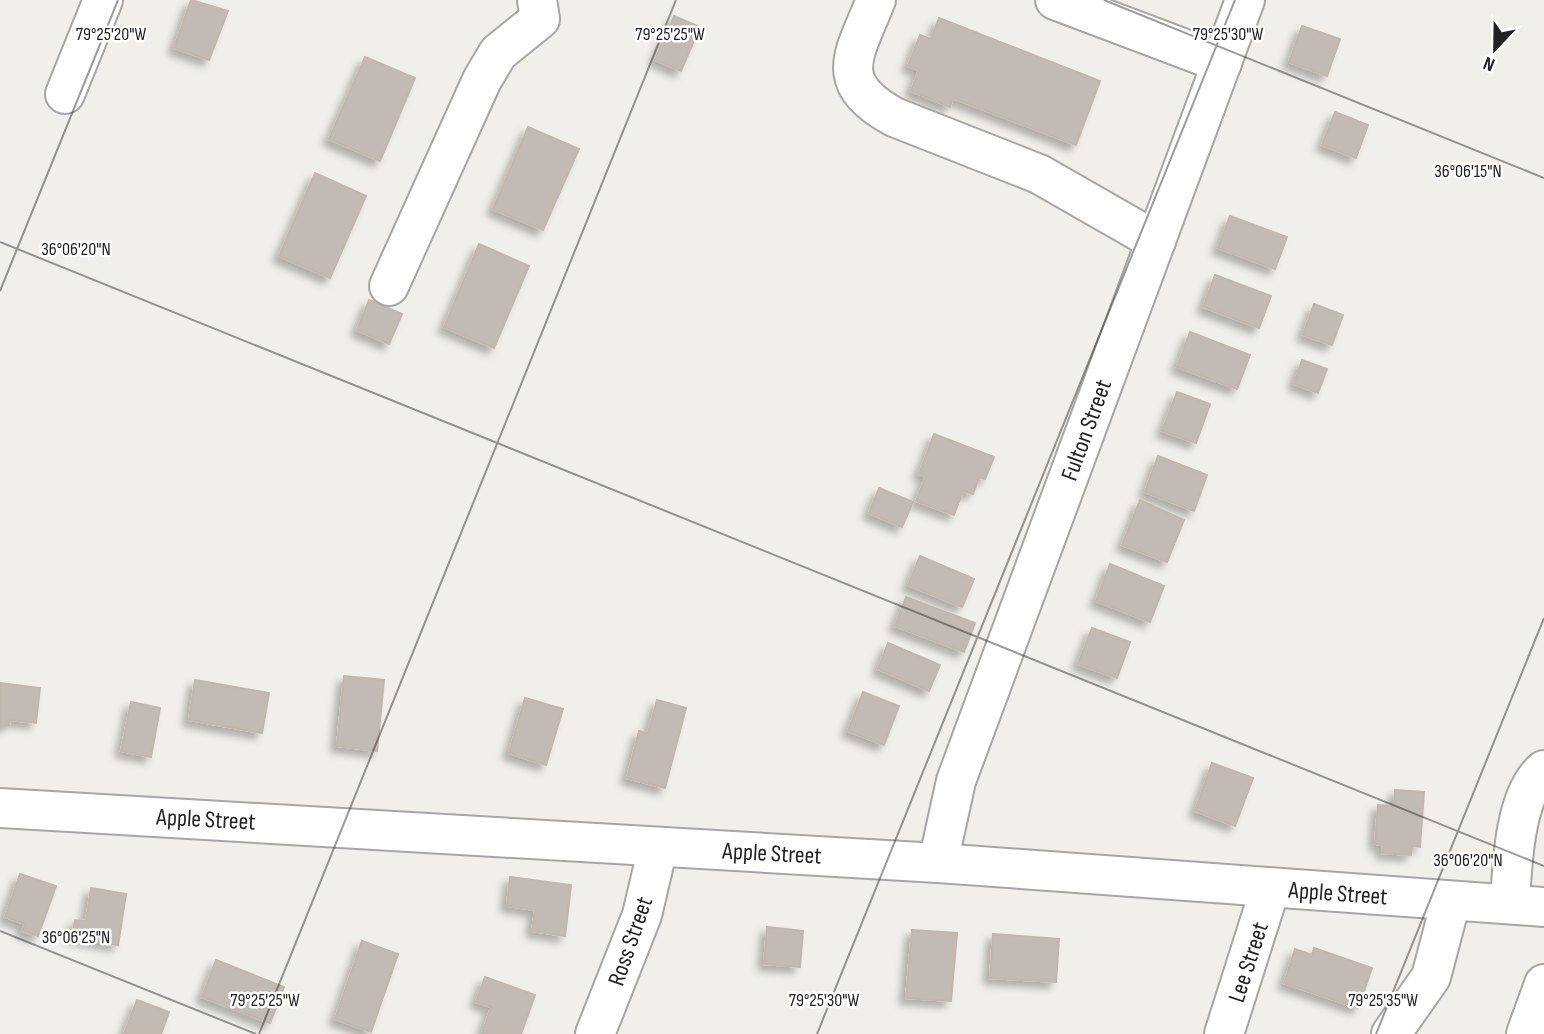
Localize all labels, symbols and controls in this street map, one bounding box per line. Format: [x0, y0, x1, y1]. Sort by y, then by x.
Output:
north arrow [1460, 14, 1530, 84]
text: 79°25'20"W [76, 24, 146, 45]
text: 79°25'25"W [635, 24, 705, 45]
text: 79°25'30"W [1193, 24, 1264, 45]
text: N [1480, 51, 1498, 76]
text: 36°06'15"N [1434, 161, 1502, 182]
text: 36°06'20"N [41, 239, 111, 260]
street label: Fulton Street [1055, 376, 1118, 485]
street label: Apple Street [155, 802, 256, 837]
street label: Apple Street [721, 836, 822, 871]
text: 36°06'20"N [1433, 850, 1503, 871]
street label: Apple Street [1286, 876, 1388, 911]
street label: Ross Street [602, 893, 659, 989]
street label: Lee Street [1222, 919, 1275, 1006]
text: 36°06'25"N [42, 927, 110, 948]
text: 79°25'25"W [230, 990, 300, 1011]
text: 79°25'30"W [789, 990, 860, 1011]
text: 79°25'35"W [1348, 990, 1418, 1011]

